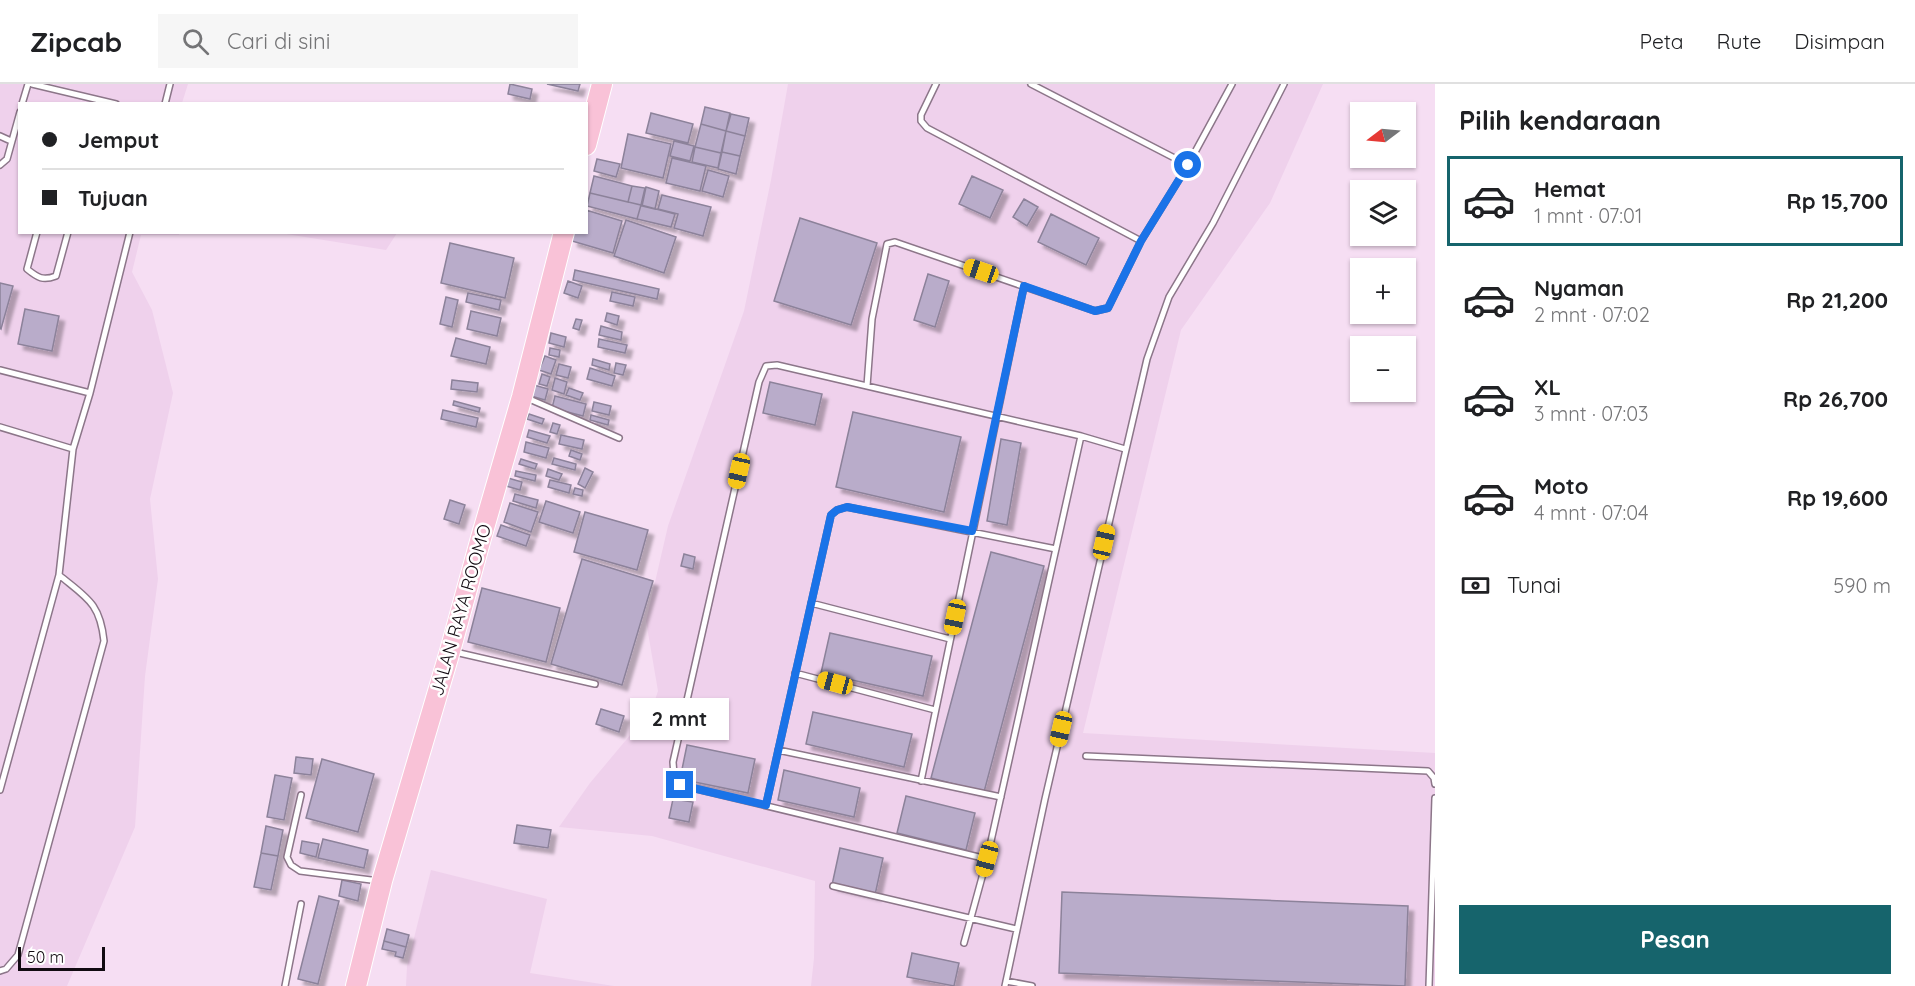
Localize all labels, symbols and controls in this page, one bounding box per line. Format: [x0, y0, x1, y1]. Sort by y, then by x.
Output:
search box [158, 14, 578, 68]
text: Zipcab [30, 24, 122, 59]
icon: search [179, 25, 212, 58]
text: Cari di sini [227, 27, 330, 55]
text: Peta [1640, 28, 1684, 54]
text: Rute [1717, 28, 1761, 54]
text: Disimpan [1794, 28, 1885, 54]
north arrow [1350, 102, 1416, 168]
map controls [1350, 102, 1416, 402]
text: Pilih kendaraan [1459, 103, 1661, 137]
text: Jemput [78, 126, 159, 154]
route start [1174, 151, 1201, 178]
icon: car [1462, 174, 1516, 228]
text: Hemat [1534, 175, 1606, 203]
button: layers [1350, 180, 1416, 246]
text: Tujuan [78, 184, 148, 212]
text: Rp 15,700 [1787, 187, 1888, 215]
text: 1 mnt · 07:01 [1534, 203, 1642, 228]
car [961, 257, 1001, 285]
button: + [1350, 258, 1416, 324]
icon: car [1462, 273, 1516, 327]
text: Nyaman [1534, 274, 1624, 302]
text: Rp 21,200 [1786, 286, 1888, 314]
text: 2 mnt · 07:02 [1534, 302, 1650, 327]
button: − [1350, 336, 1416, 402]
icon: car [1462, 372, 1516, 426]
text: XL [1534, 373, 1561, 401]
text: Rp 26,700 [1783, 385, 1888, 413]
text: 3 mnt · 07:03 [1534, 401, 1649, 426]
car [726, 451, 752, 491]
icon: car [1462, 471, 1516, 525]
text: Moto [1534, 472, 1588, 500]
text: Rp 19,600 [1787, 484, 1888, 512]
text: 4 mnt · 07:04 [1534, 500, 1649, 525]
street label: JALAN RAYA ROOMO [425, 521, 496, 699]
car [1091, 522, 1117, 562]
icon: cash [1459, 569, 1492, 602]
text: Tunai [1507, 571, 1561, 599]
text: 590 m [1833, 573, 1891, 598]
car [942, 598, 968, 636]
car [815, 670, 855, 696]
callout: 2 mnt [630, 698, 730, 740]
text: 2 mnt [652, 706, 707, 731]
car [1048, 709, 1074, 749]
route end [666, 771, 693, 798]
car [974, 839, 1000, 879]
button: Pesan [1459, 905, 1891, 974]
scale bar [18, 944, 105, 972]
text: 50 m [27, 947, 64, 967]

